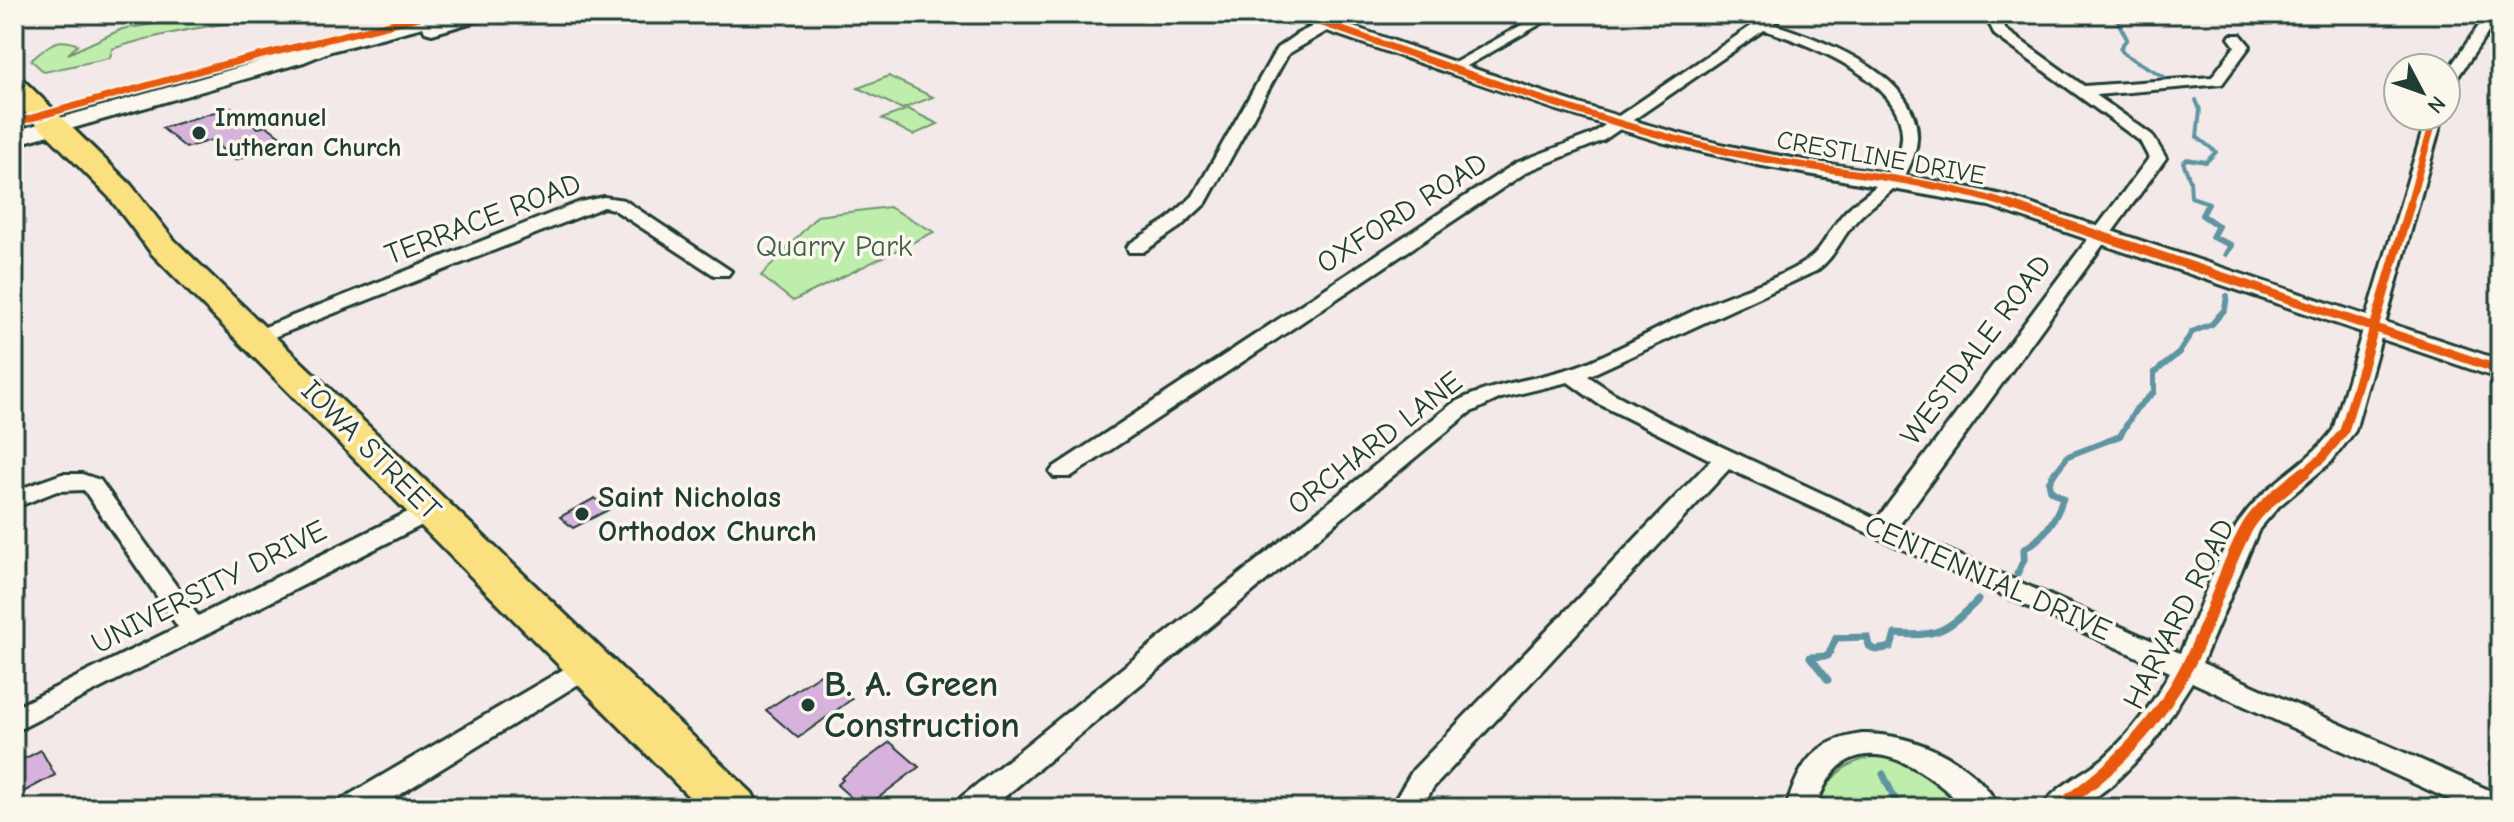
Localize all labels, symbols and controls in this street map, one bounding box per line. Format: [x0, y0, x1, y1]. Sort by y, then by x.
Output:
north arrow [2382, 52, 2462, 132]
text: N [2422, 91, 2451, 118]
place label: Immanuel Lutheran Church [215, 103, 402, 163]
marker: Immanuel Lutheran Church [190, 124, 208, 142]
street label: CRESTLINE DRIVE [1774, 125, 1988, 191]
street label: OXFORD ROAD [1310, 145, 1494, 281]
street label: TERRACE ROAD [380, 166, 586, 272]
park label: Quarry Park [756, 229, 913, 264]
street label: WESTDALE ROAD [1893, 248, 2059, 452]
street label: ORCHARD LANE [1281, 364, 1469, 522]
street label: IOWA STREET [294, 373, 448, 527]
place label: Saint Nicholas Orthodox Church [598, 480, 817, 549]
marker: Saint Nicholas Orthodox Church [573, 505, 591, 523]
street label: CENTENNIAL DRIVE [1859, 508, 2117, 648]
street label: UNIVERSITY DRIVE [86, 513, 332, 661]
street label: HARVARD ROAD [2116, 513, 2242, 715]
place label: B. A. Green Construction [824, 664, 1020, 746]
marker: B. A. Green Construction [799, 696, 817, 714]

